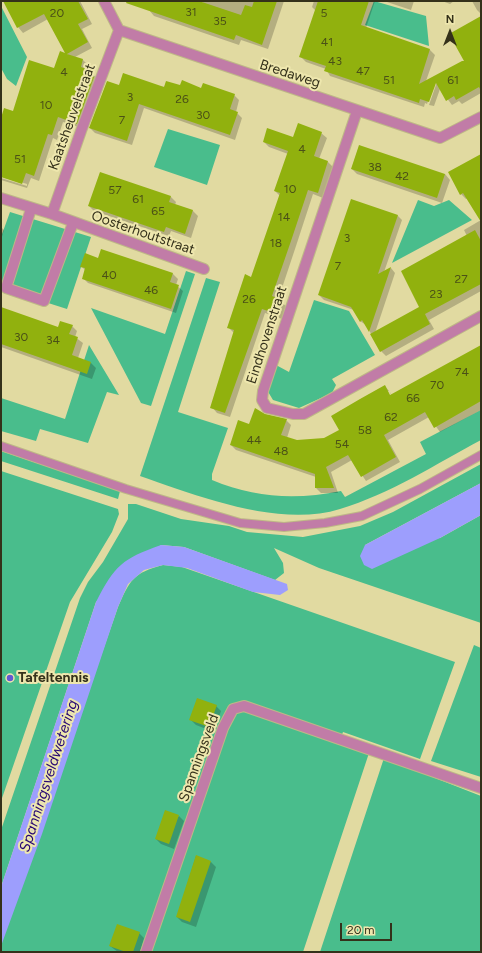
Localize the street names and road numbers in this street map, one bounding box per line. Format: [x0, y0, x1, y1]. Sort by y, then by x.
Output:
street label: Bredaweg [258, 56, 322, 92]
street label: Kaatsheuvelstraat [45, 62, 99, 172]
street label: Oosterhoutstraat [89, 207, 197, 259]
street label: Eindhovenstraat [243, 284, 291, 386]
street label: Spanningsveld [175, 712, 223, 804]

